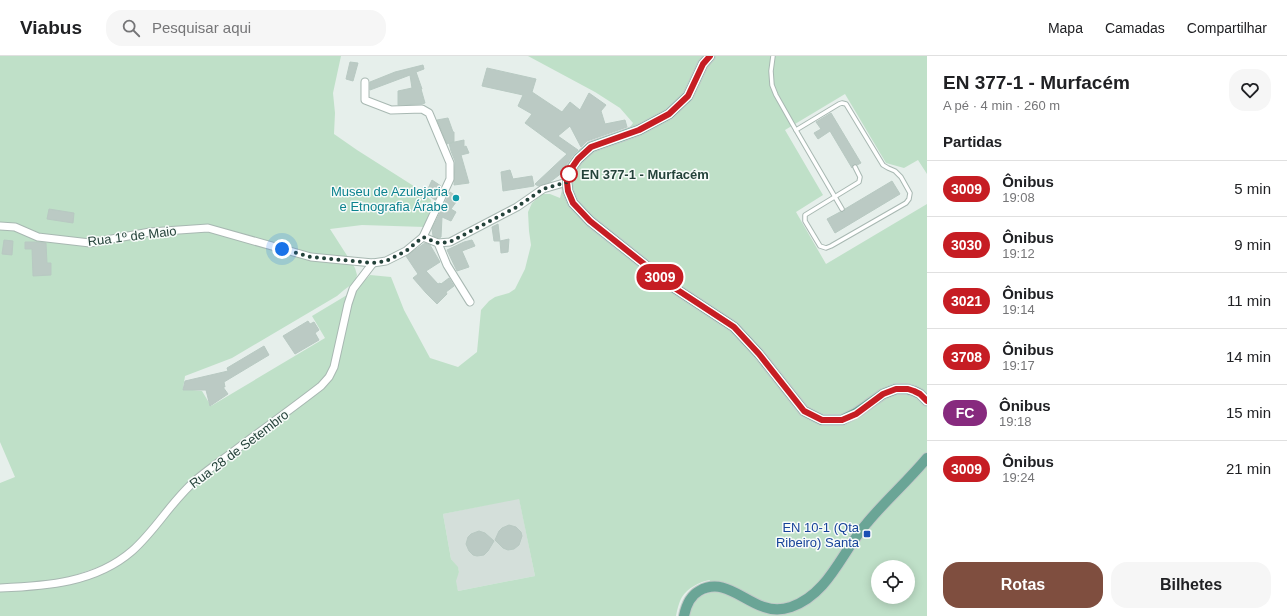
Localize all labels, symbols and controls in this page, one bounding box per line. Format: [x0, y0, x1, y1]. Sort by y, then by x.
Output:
search box [106, 10, 386, 46]
text: Viabus [20, 17, 82, 38]
icon: search [120, 17, 142, 39]
text: Pesquisar aqui [152, 19, 251, 36]
text: Mapa [1048, 20, 1083, 36]
text: Camadas [1105, 20, 1165, 36]
text: Compartilhar [1187, 20, 1267, 36]
button: heart [1229, 69, 1271, 111]
text: EN 377-1 - Murfacém [943, 72, 1130, 93]
text: A pé · 4 min · 260 m [943, 98, 1060, 113]
text: Partidas [943, 133, 1002, 150]
marker: EN 377-1 - Murfacém [560, 165, 578, 183]
place label: EN 377-1 - Murfacém [581, 167, 709, 182]
text: Ônibus [1002, 173, 1054, 190]
text: 5 min [1234, 180, 1271, 197]
text: 3009 [951, 181, 982, 197]
place label: Museu de Azulejaria e Etnografia Árabe [331, 184, 449, 214]
text: 19:08 [1002, 190, 1035, 205]
marker: Museu de Azulejaria e Etnografia Árabe [451, 193, 461, 203]
street label: Rua 1º de Maio [87, 223, 177, 249]
text: Ônibus [1002, 229, 1054, 246]
text: 9 min [1234, 236, 1271, 253]
text: 3030 [951, 237, 982, 253]
your location [272, 239, 292, 259]
text: 19:12 [1002, 246, 1035, 261]
line badge: 3009 [632, 264, 688, 290]
text: 3009 [644, 269, 676, 285]
text: Ônibus [1002, 285, 1054, 302]
text: 11 min [1227, 292, 1271, 309]
text: 3021 [951, 293, 982, 309]
text: 19:14 [1002, 302, 1035, 317]
text: Ônibus [1002, 341, 1054, 358]
text: 14 min [1226, 348, 1271, 365]
text: 3708 [951, 349, 982, 365]
text: 19:17 [1002, 358, 1035, 373]
text: Ônibus [999, 397, 1051, 414]
text: 15 min [1226, 404, 1271, 421]
text: FC [956, 405, 974, 421]
street label: Rua 28 de Setembro [187, 407, 291, 491]
text: 19:18 [999, 414, 1032, 429]
text: Ônibus [1002, 453, 1054, 470]
text: 21 min [1226, 460, 1271, 477]
text: 3009 [951, 461, 982, 477]
text: 19:24 [1002, 470, 1035, 485]
place label: EN 10-1 (Qta Ribeiro) Santa [776, 520, 860, 550]
marker: EN 10-1 (Qta Ribeiro) Santa [862, 529, 872, 539]
map controls [871, 560, 915, 604]
button: locate [871, 560, 915, 604]
button: Rotas [943, 562, 1103, 608]
button: Bilhetes [1111, 562, 1271, 608]

